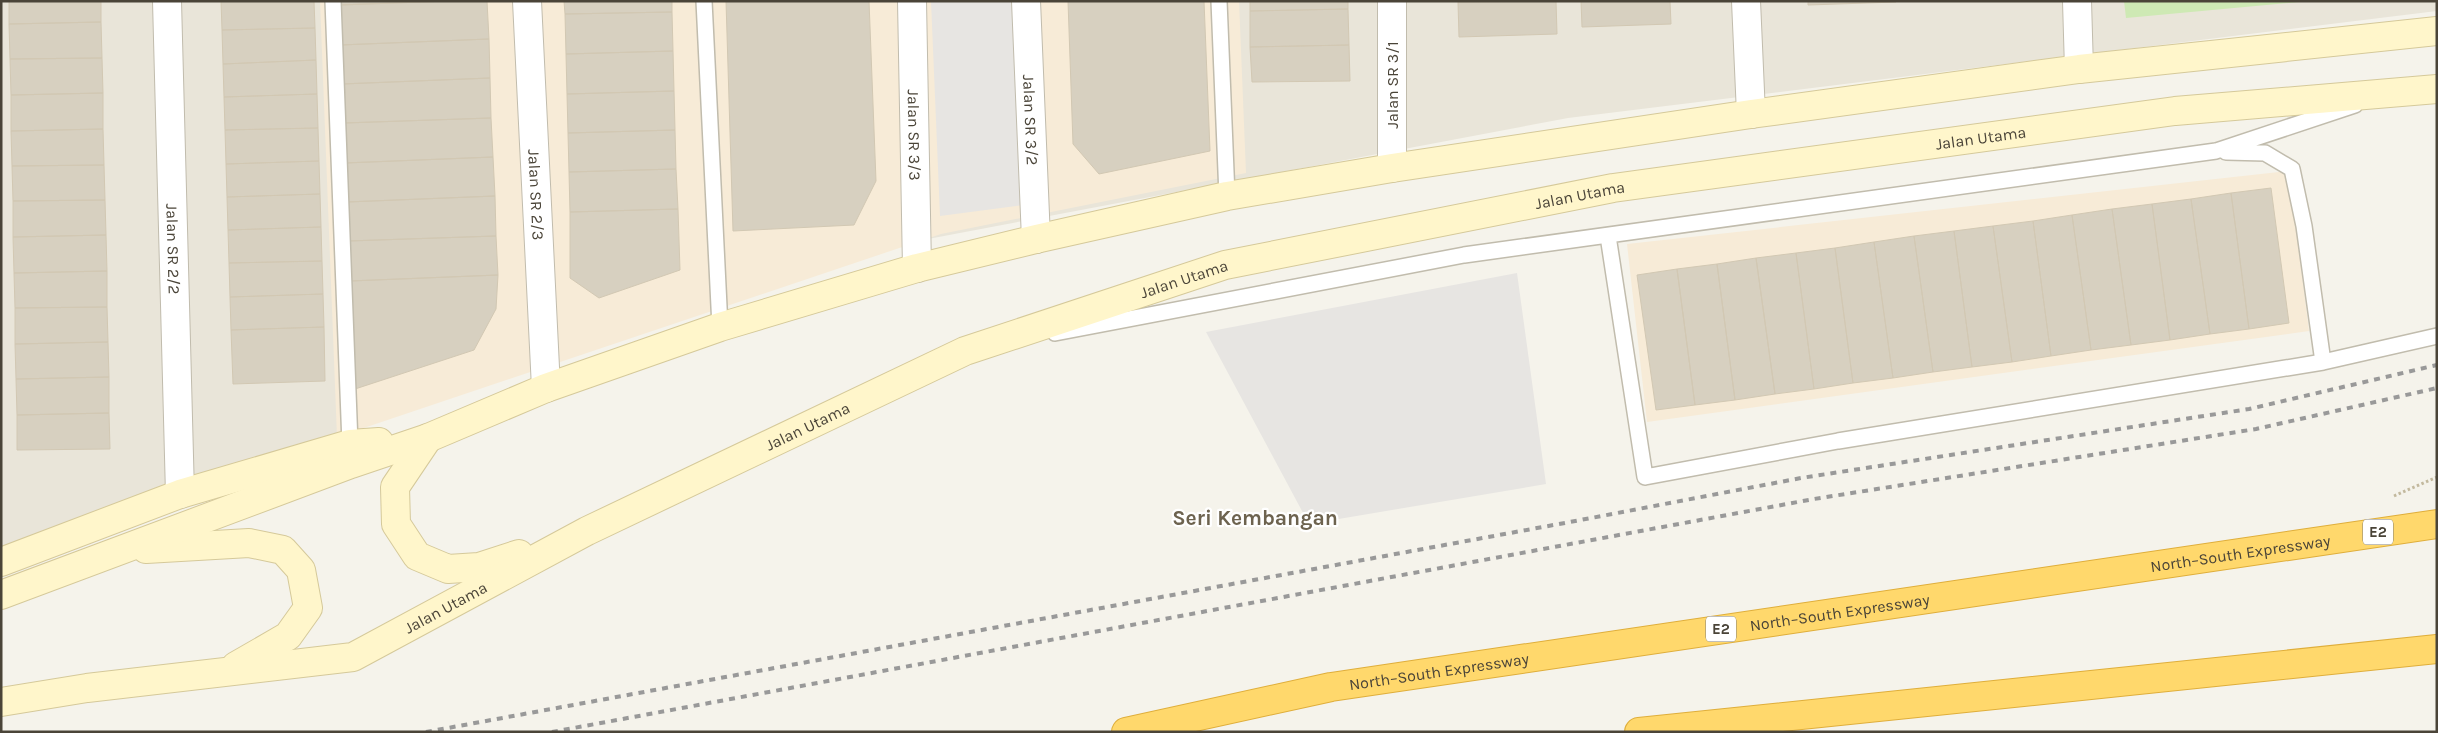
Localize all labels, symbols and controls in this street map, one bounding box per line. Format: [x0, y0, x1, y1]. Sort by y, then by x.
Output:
street label: Jalan SR 3/1 [1383, 42, 1402, 128]
street label: Jalan SR 3/2 [1019, 74, 1042, 166]
street label: Jalan SR 3/3 [904, 89, 924, 181]
street label: Jalan Utama [1934, 123, 2027, 154]
street label: Jalan SR 2/3 [524, 149, 548, 241]
street label: Jalan Utama [1533, 177, 1626, 213]
street label: Jalan SR 2/2 [162, 203, 184, 295]
street label: Jalan Utama [1138, 256, 1230, 302]
street label: Jalan Utama [763, 398, 853, 455]
district label: Seri Kembangan [1172, 506, 1338, 530]
road number: E2 [2363, 520, 2393, 544]
street label: North–South Expressway [2149, 531, 2332, 576]
street label: Jalan Utama [401, 578, 490, 638]
street label: North–South Expressway [1748, 590, 1931, 635]
road number: E2 [1706, 616, 1736, 642]
street label: North–South Expressway [1348, 649, 1531, 694]

